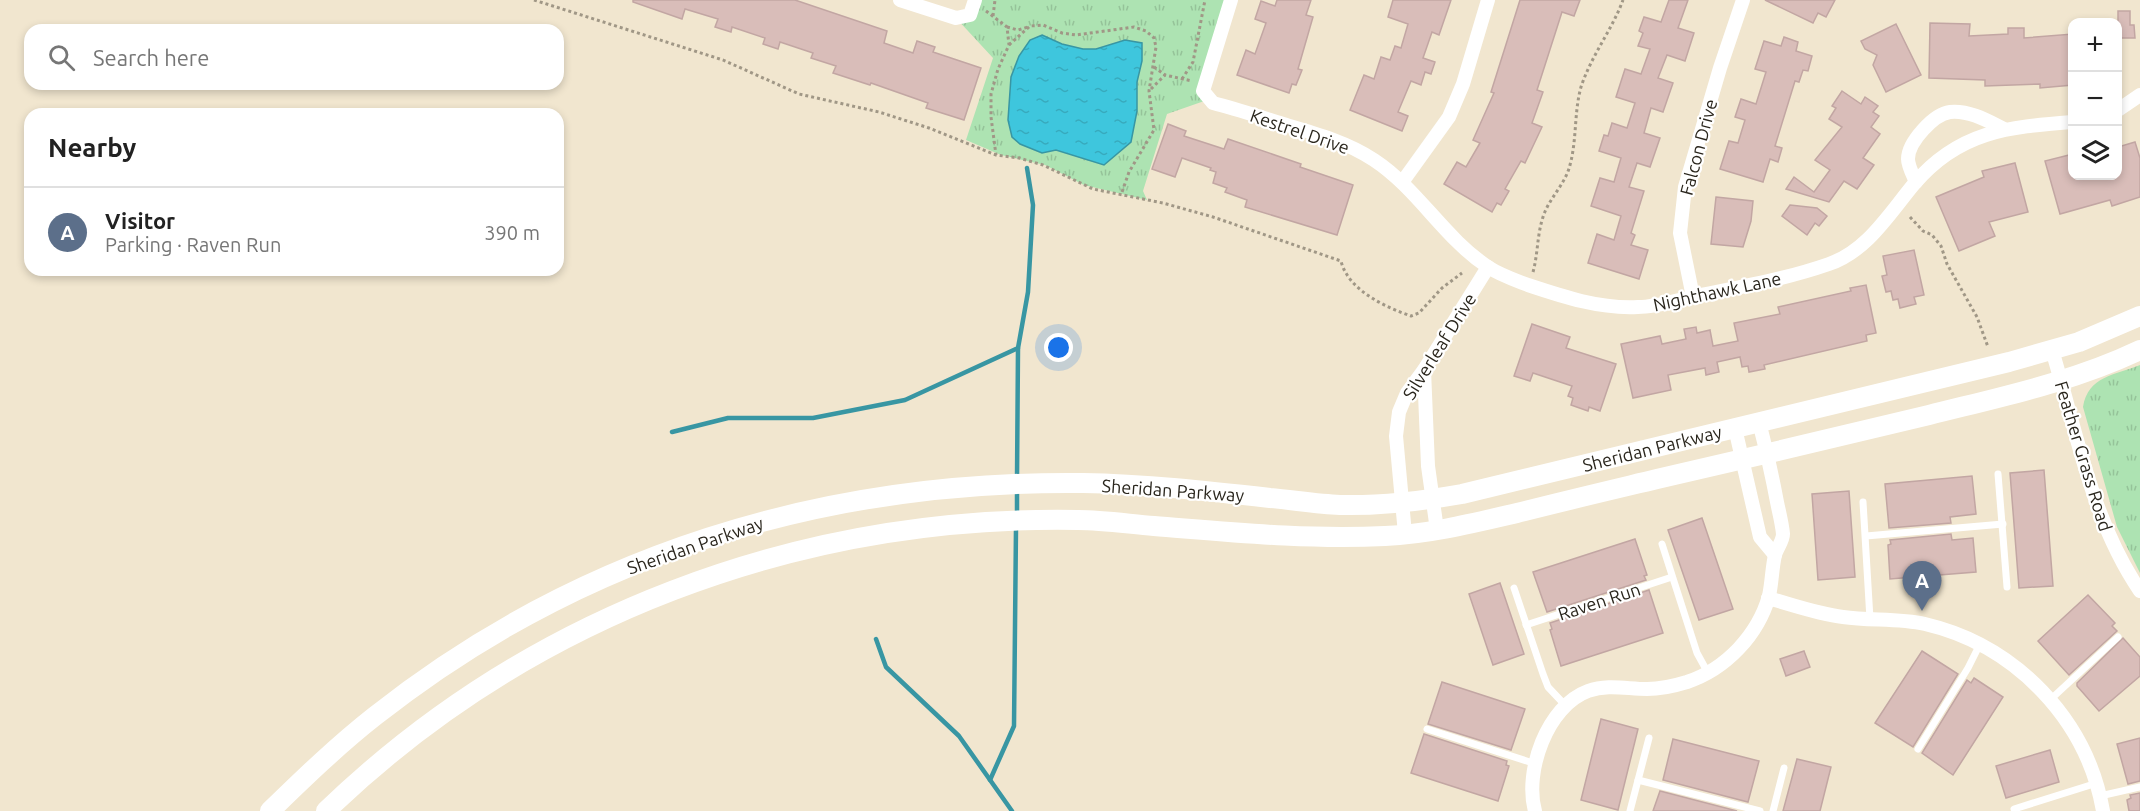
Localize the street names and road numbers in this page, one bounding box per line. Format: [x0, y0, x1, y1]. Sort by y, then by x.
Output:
street label: Falcon Drive [1676, 97, 1720, 197]
street label: Kestrel Drive [1248, 105, 1352, 157]
street label: Nighthawk Lane [1651, 268, 1783, 314]
street label: Silverleaf Drive [1398, 289, 1480, 403]
street label: Feather Grass Road [2052, 378, 2116, 534]
street label: Sheridan Parkway [1580, 421, 1724, 475]
street label: Sheridan Parkway [1101, 475, 1245, 505]
street label: Sheridan Parkway [624, 512, 766, 578]
street label: Raven Run [1555, 578, 1643, 624]

